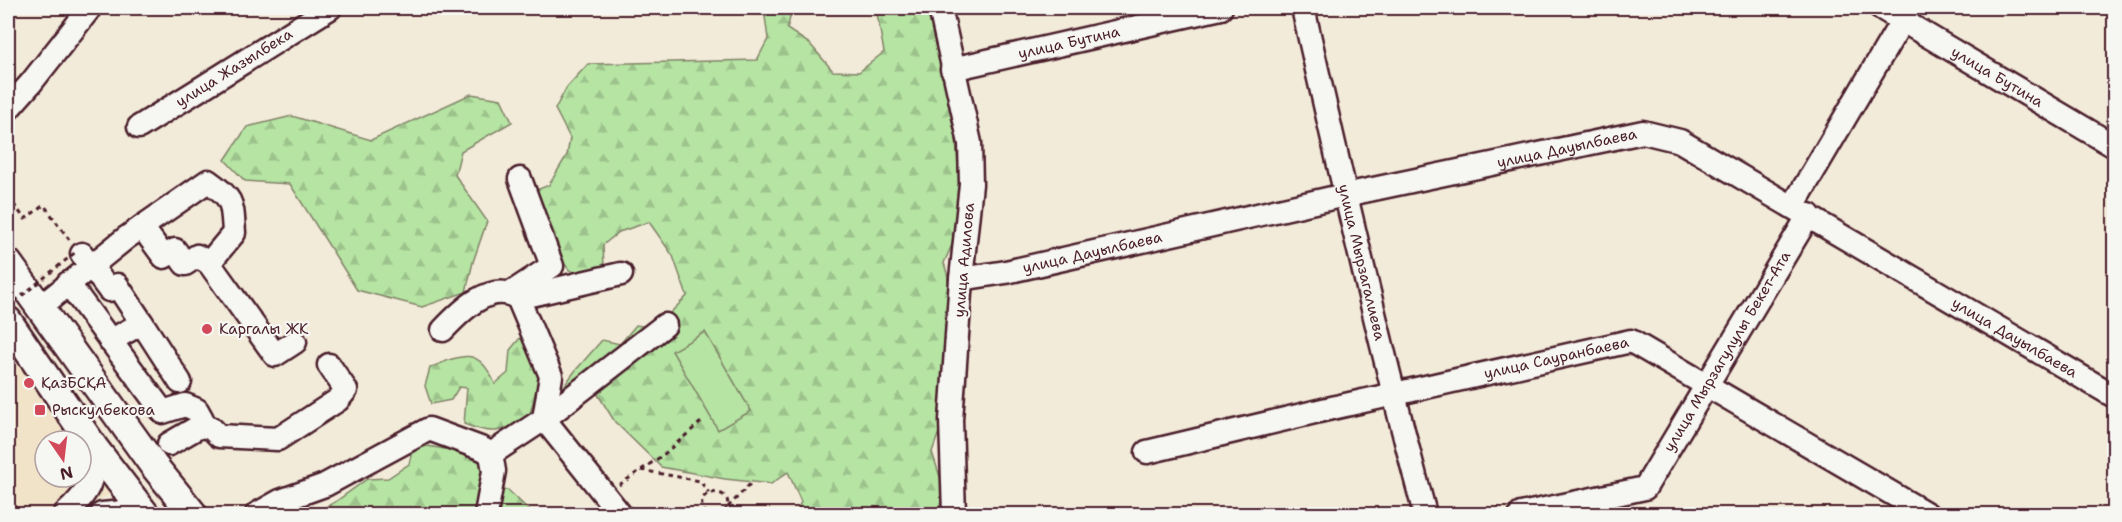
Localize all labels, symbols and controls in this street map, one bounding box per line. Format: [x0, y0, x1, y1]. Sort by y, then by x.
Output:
street label: улица Бутина [1016, 21, 1122, 64]
street label: улица Жазылбека [172, 24, 297, 112]
street label: улица Бутина [1947, 42, 2047, 112]
street label: улица Дауылбаева [1495, 123, 1639, 173]
street label: улица Мырзагалиева [1334, 182, 1390, 343]
street label: улица Адилова [949, 201, 979, 318]
street label: улица Дауылбаева [1021, 227, 1165, 278]
street label: улица Мырзагулулы Бекет-Ата [1659, 247, 1795, 456]
street label: улица Дауылбаева [1948, 293, 2082, 383]
place label: Каргалы ЖК [219, 319, 309, 339]
marker: Каргалы ЖК [200, 322, 214, 336]
street label: улица Сауранбаева [1482, 332, 1631, 384]
place label: ҚазБСҚА [41, 373, 107, 393]
marker: ҚазБСҚА [22, 376, 36, 390]
place label: Рыскулбекова [52, 400, 156, 420]
marker: Рыскулбекова [33, 403, 47, 417]
north arrow [33, 429, 93, 489]
text: N [58, 461, 75, 485]

